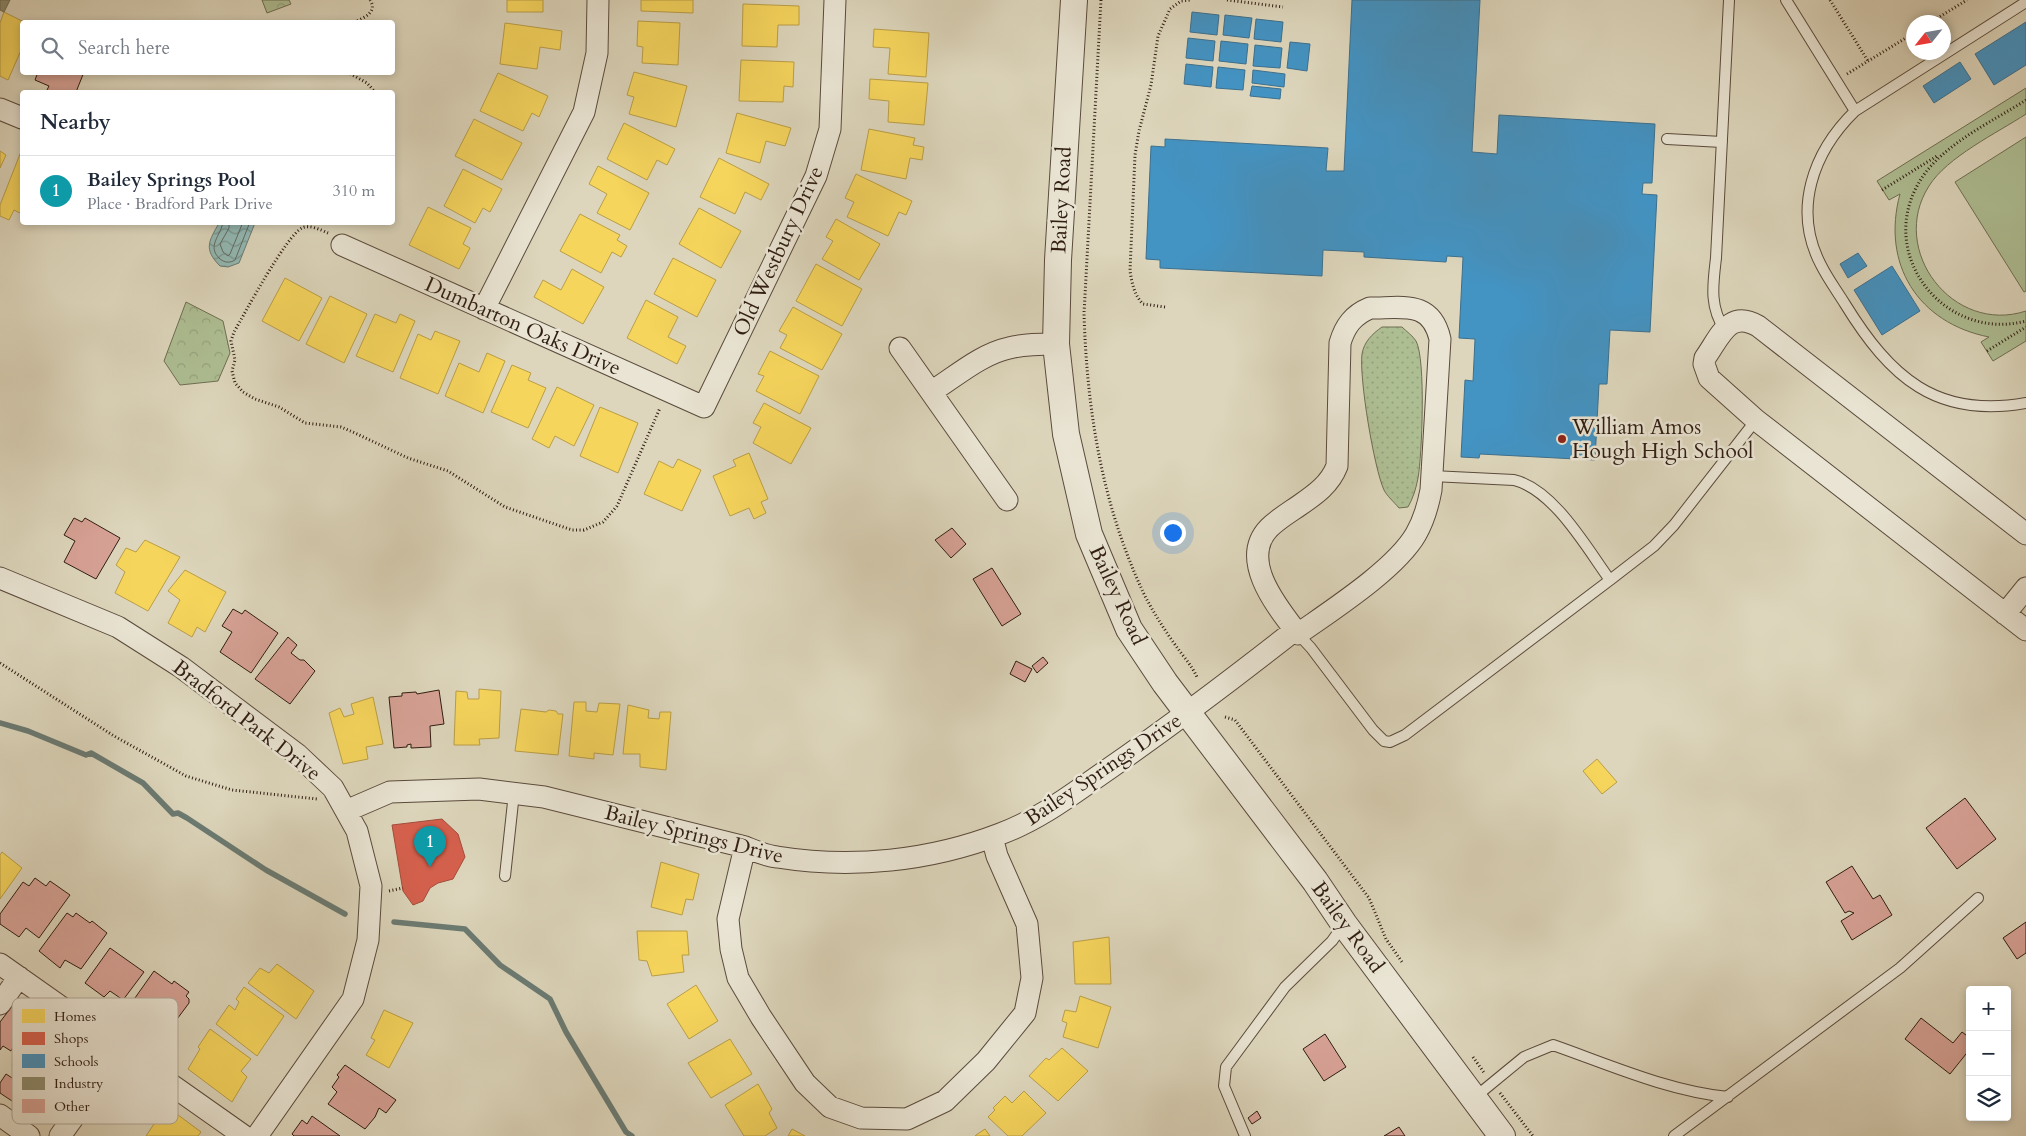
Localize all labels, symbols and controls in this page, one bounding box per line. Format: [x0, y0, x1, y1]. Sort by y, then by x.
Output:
north arrow [1906, 15, 1951, 60]
search box [20, 20, 395, 75]
icon: search [38, 34, 66, 62]
text: Search here [78, 35, 170, 61]
text: Nearby [40, 108, 111, 137]
street label: Bailey Road [1044, 146, 1079, 254]
street label: Old Westbury Drive [726, 161, 831, 341]
text: Bailey Springs Pool [87, 167, 256, 193]
text: 1 [52, 180, 60, 202]
text: 310 m [333, 180, 375, 202]
text: Place · Bradford Park Drive [87, 193, 273, 215]
street label: Dumbarton Oaks Drive [420, 270, 625, 383]
place label: William Amos Hough High School [1571, 413, 1753, 466]
marker: William Amos Hough High School [1556, 433, 1568, 445]
your location [1160, 520, 1186, 546]
street label: Bailey Road [1082, 541, 1153, 650]
street label: Bradford Park Drive [166, 653, 327, 788]
street label: Bailey Springs Drive [1019, 706, 1187, 833]
street label: Bailey Springs Drive [601, 798, 786, 871]
pin: 1 [414, 826, 446, 867]
street label: Bailey Road [1304, 875, 1391, 979]
map controls [1966, 986, 2011, 1121]
button: + [1966, 986, 2011, 1031]
legend [12, 998, 178, 1124]
text: Homes [54, 1007, 96, 1026]
text: Shops [54, 1029, 89, 1048]
button: − [1966, 1031, 2011, 1076]
text: Schools [54, 1052, 99, 1071]
text: Industry [54, 1074, 104, 1093]
button: layers [1966, 1076, 2011, 1121]
text: Other [54, 1097, 91, 1116]

